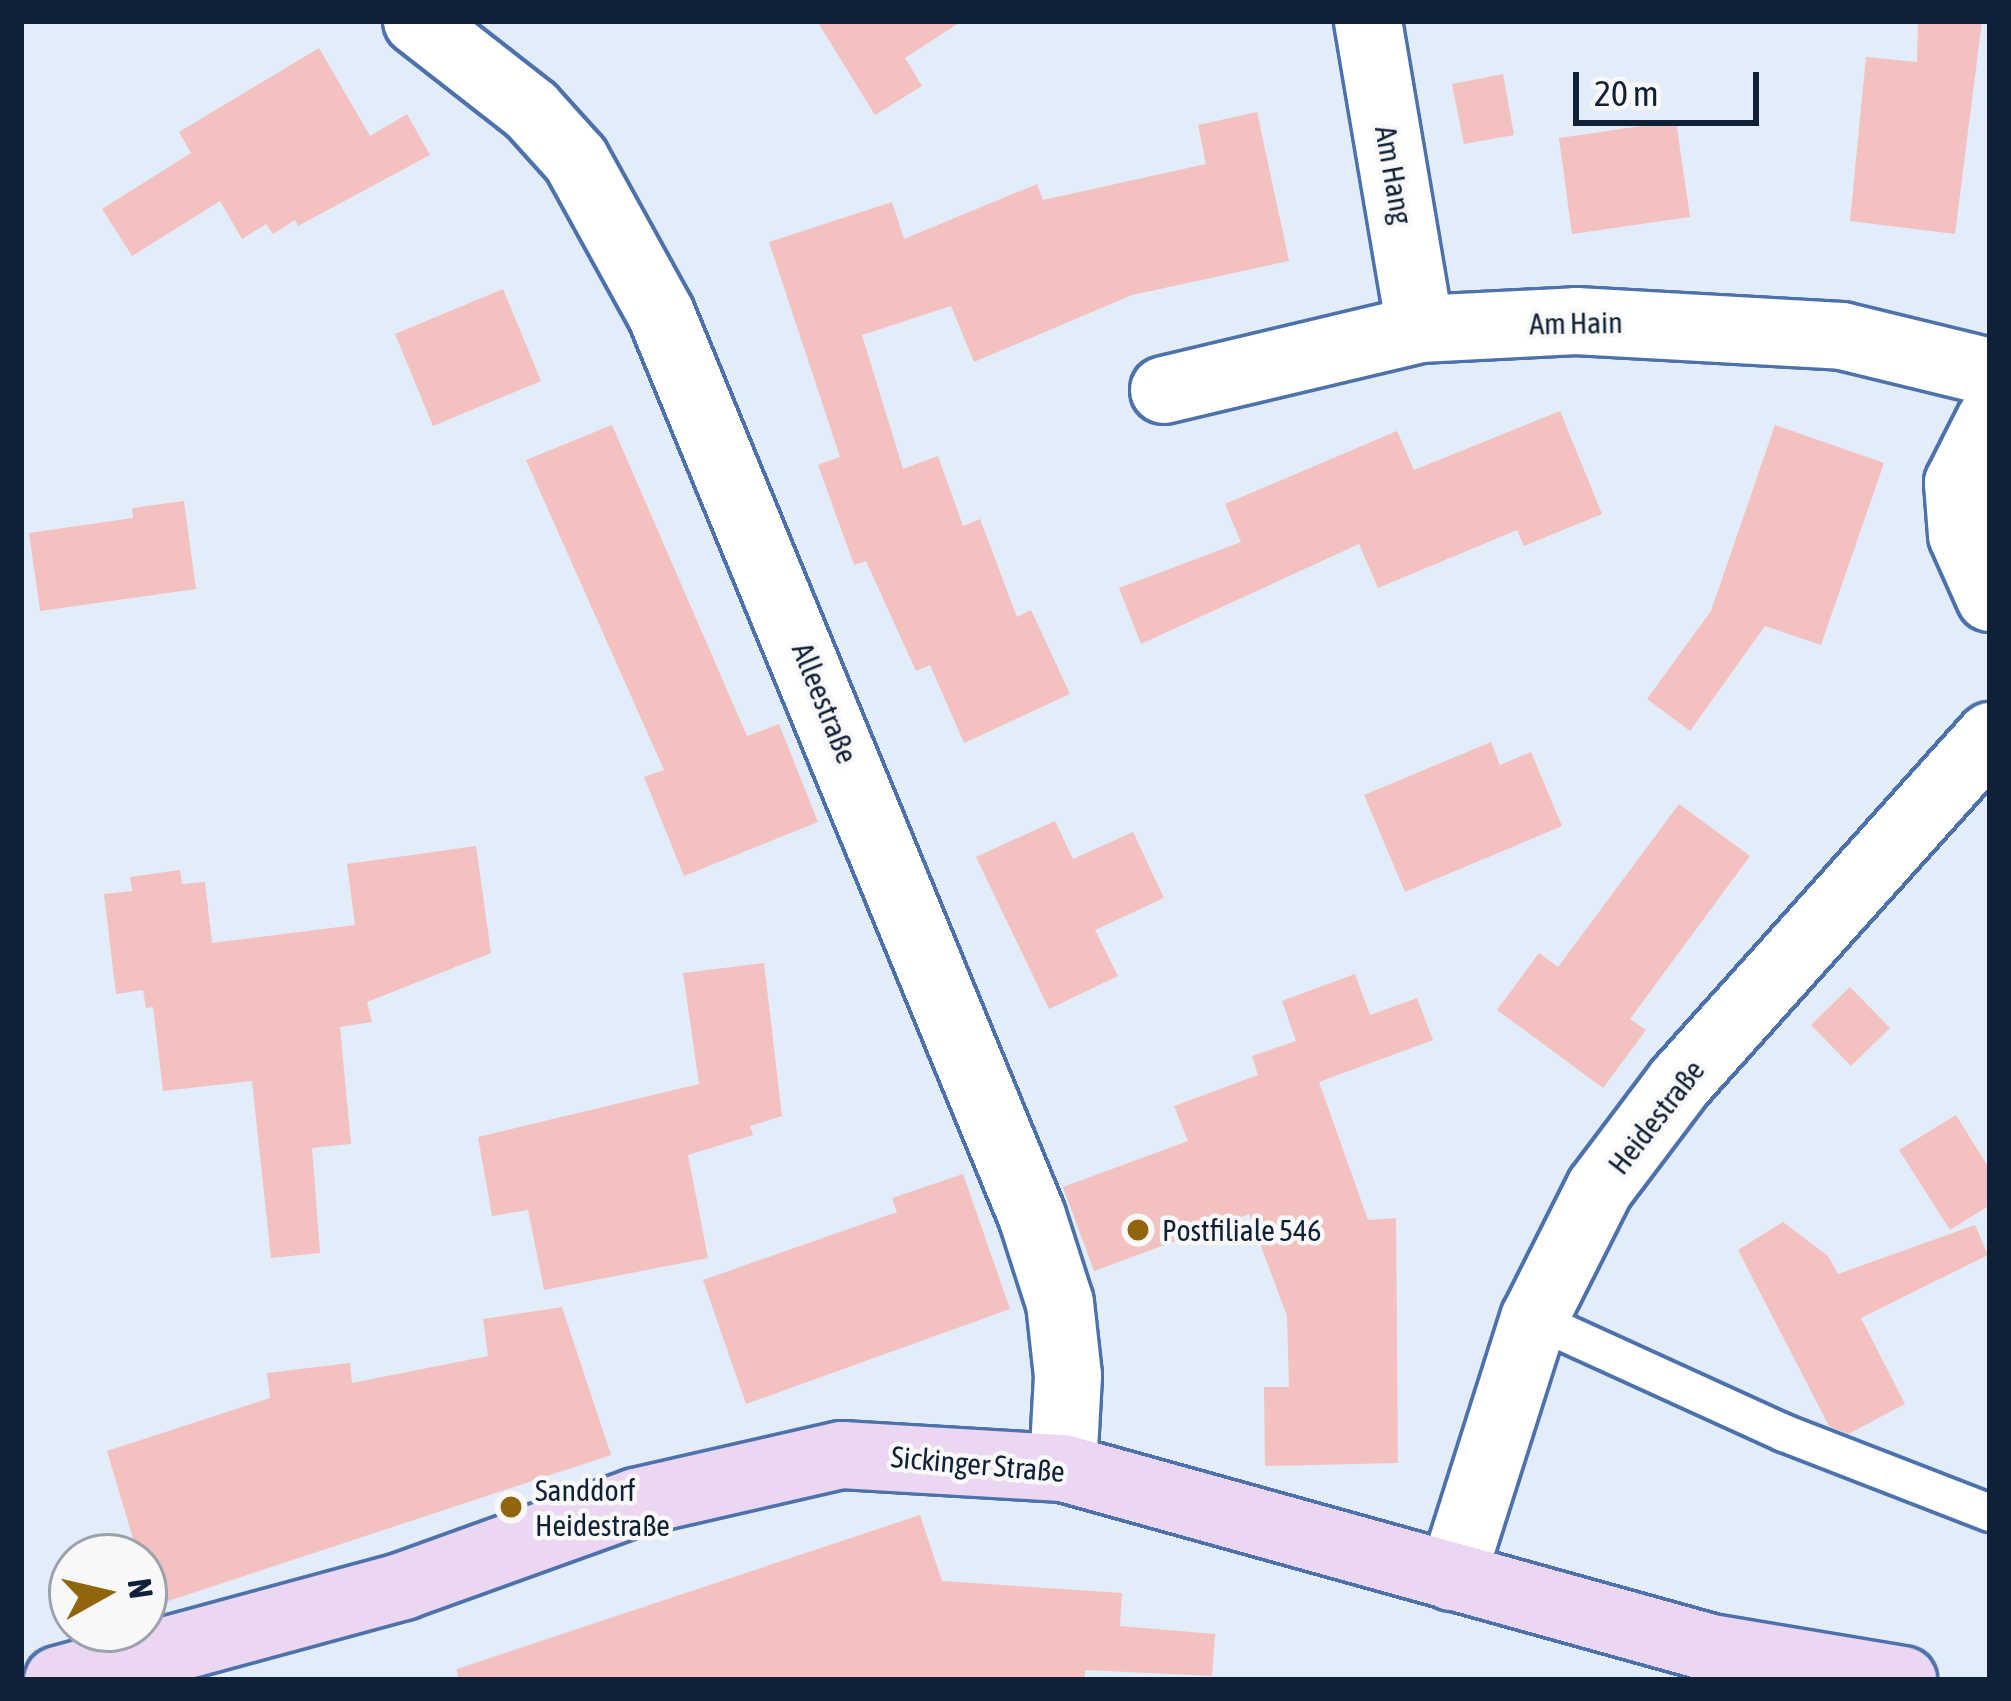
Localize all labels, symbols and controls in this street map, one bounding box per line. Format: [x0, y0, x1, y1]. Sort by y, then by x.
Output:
scale bar [1579, 48, 1765, 122]
text: 20 m [1594, 72, 1659, 114]
street label: Am Hang [1368, 123, 1420, 227]
street label: Am Hain [1529, 304, 1623, 342]
street label: Alleestraße [785, 638, 865, 768]
street label: Heidestraße [1600, 1053, 1712, 1181]
place label: Postfiliale 546 [1162, 1212, 1321, 1248]
marker: Postfiliale 546 [1125, 1217, 1151, 1243]
street label: Sickinger Straße [890, 1438, 1066, 1490]
place label: Sanddorf Heidestraße [535, 1472, 670, 1543]
marker: Sanddorf Heidestraße [498, 1494, 524, 1520]
north arrow [48, 1533, 168, 1653]
text: N [121, 1576, 161, 1601]

